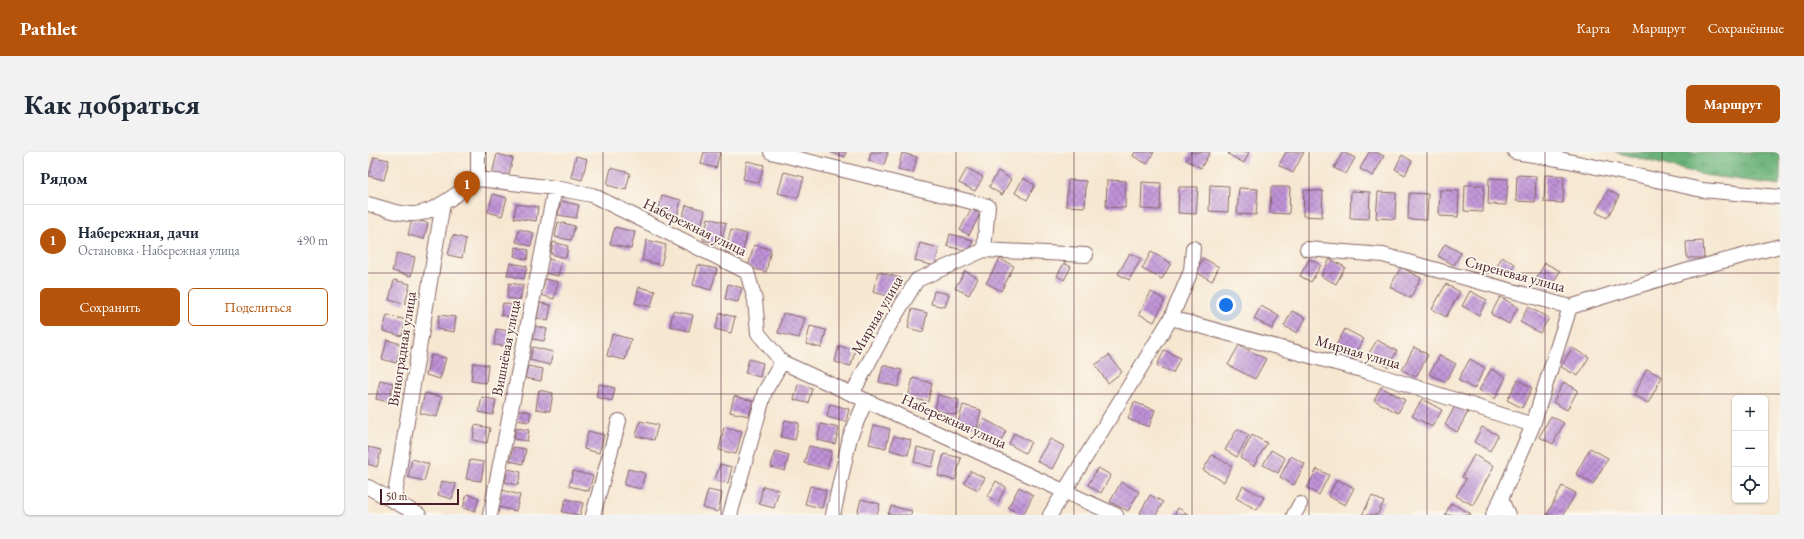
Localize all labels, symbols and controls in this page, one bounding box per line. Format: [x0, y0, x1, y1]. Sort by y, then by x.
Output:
text: Pathlet [20, 16, 77, 41]
text: Карта [1577, 19, 1610, 37]
text: Маршрут [1632, 19, 1686, 37]
text: Сохранённые [1708, 19, 1784, 37]
button: Маршрут [1686, 85, 1780, 123]
text: Как добраться [24, 86, 200, 122]
text: Рядом [40, 167, 88, 189]
pin: 1 [454, 171, 480, 204]
street label: Набережная улица [640, 193, 750, 260]
text: Набережная, дачи [78, 223, 199, 242]
text: 1 [50, 232, 56, 249]
text: 490 m [297, 232, 328, 249]
text: Остановка · Набережная улица [78, 242, 240, 259]
street label: Сиреневая улица [1463, 251, 1567, 296]
street label: Мирная улица [846, 272, 907, 358]
button: Сохранить [40, 288, 180, 326]
button: Поделиться [188, 288, 328, 326]
street label: Виноградная улица [383, 290, 420, 408]
your location [1216, 295, 1236, 315]
street label: Вишнёвая улица [487, 298, 524, 398]
street label: Мирная улица [1313, 330, 1403, 373]
street label: Набережная улица [899, 389, 1010, 452]
map controls [1732, 395, 1768, 503]
button: + [1732, 395, 1768, 431]
button: − [1732, 431, 1768, 467]
button: locate [1732, 467, 1768, 503]
scale bar [380, 487, 459, 506]
text: 50 m [386, 489, 407, 503]

